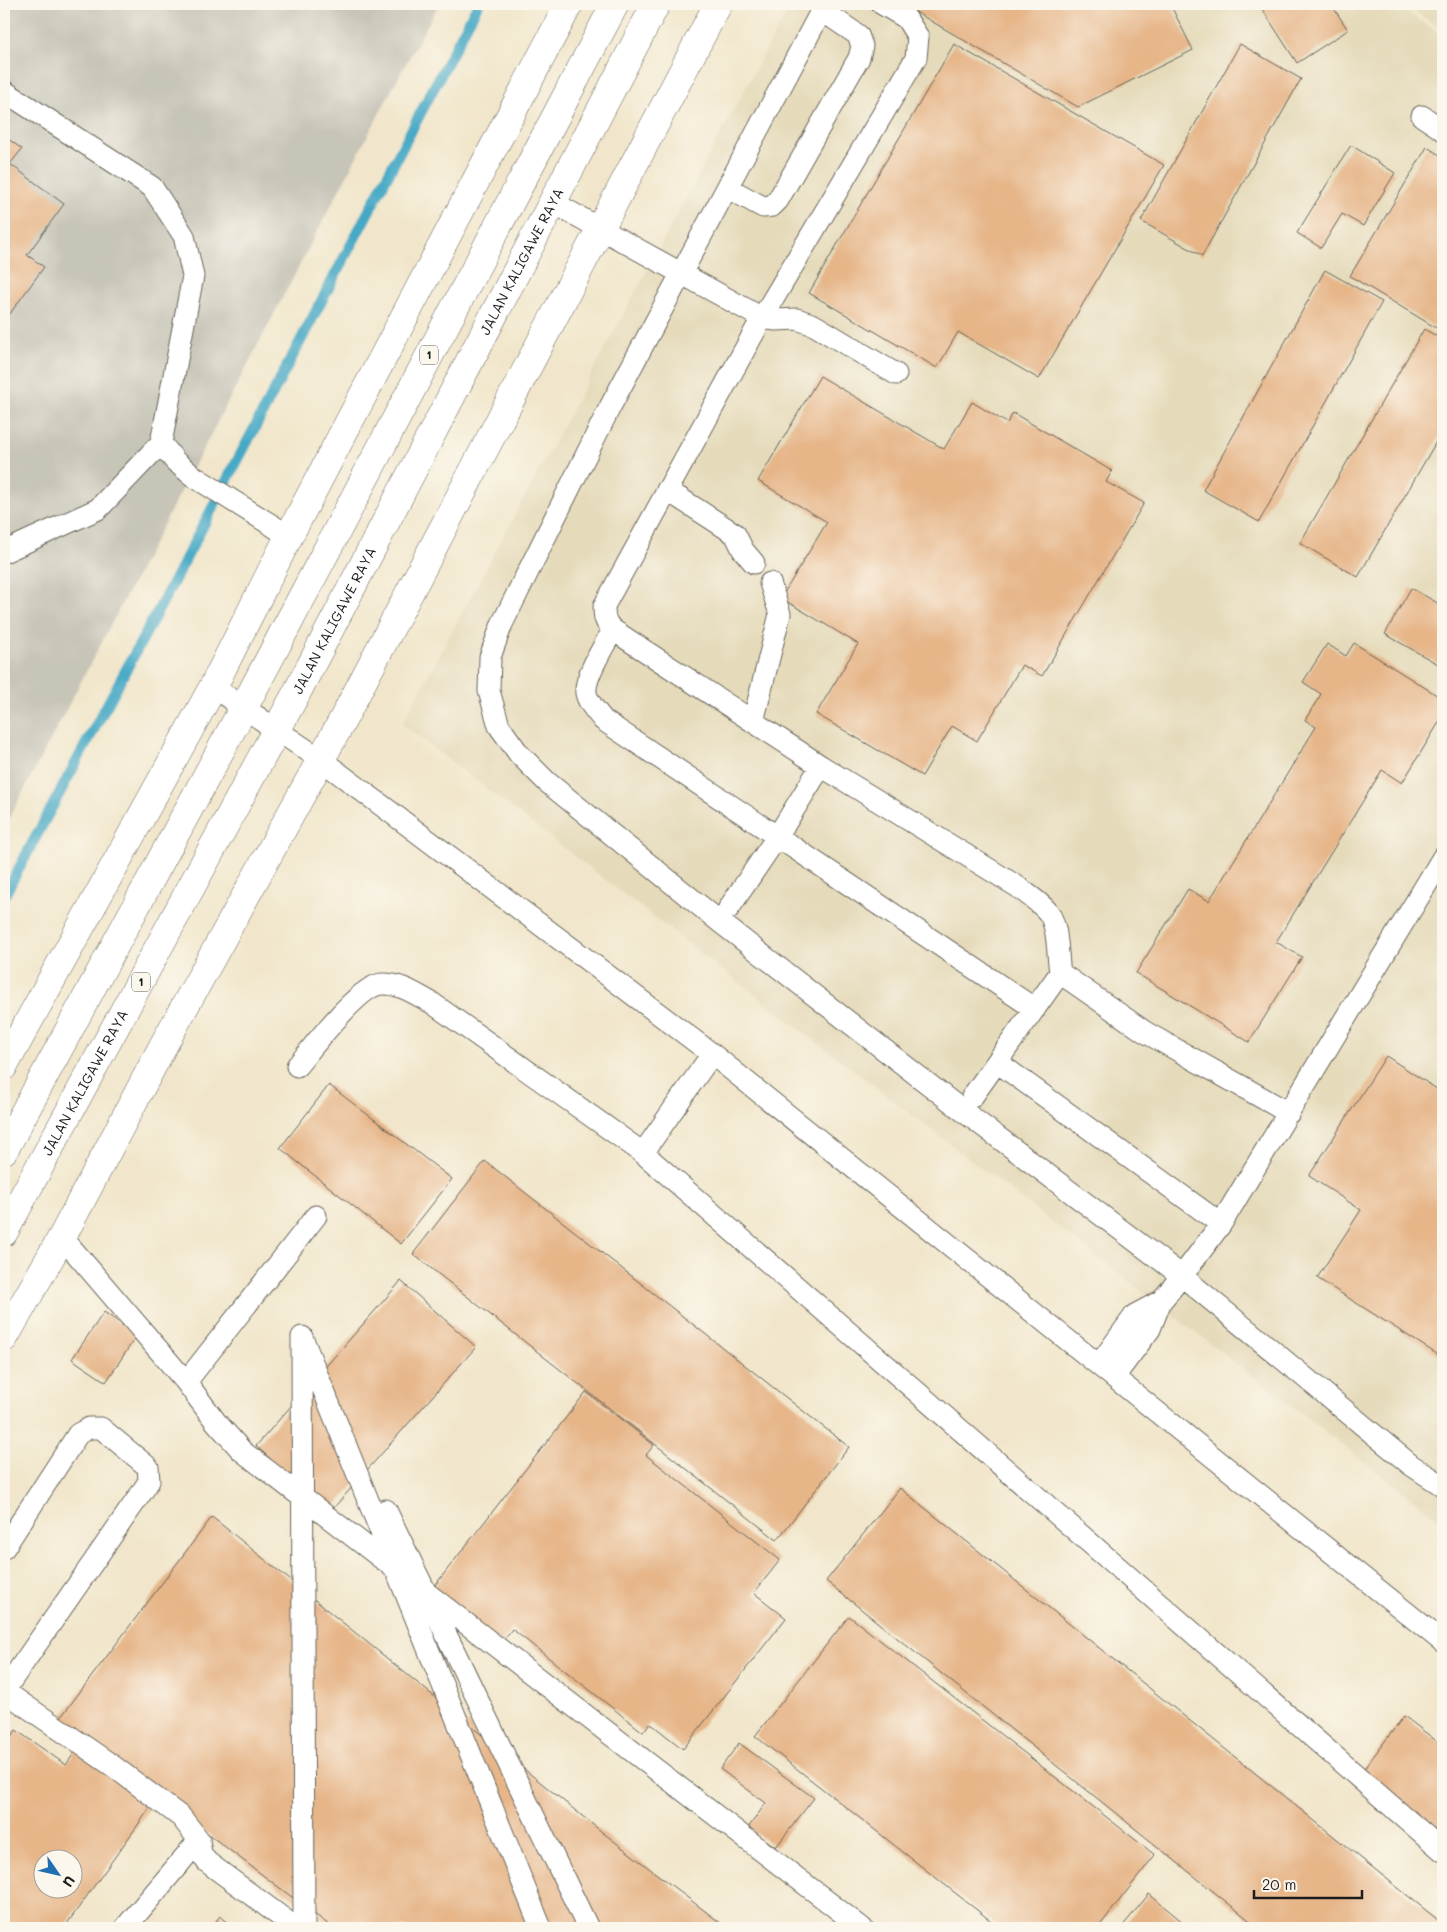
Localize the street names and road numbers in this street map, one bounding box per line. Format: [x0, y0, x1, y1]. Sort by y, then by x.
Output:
street label: JALAN KALIGAWE RAYA [475, 184, 567, 338]
road number: 1 [420, 346, 438, 364]
street label: JALAN KALIGAWE RAYA [288, 543, 380, 697]
road number: 1 [132, 972, 150, 992]
street label: JALAN KALIGAWE RAYA [37, 1006, 132, 1159]

